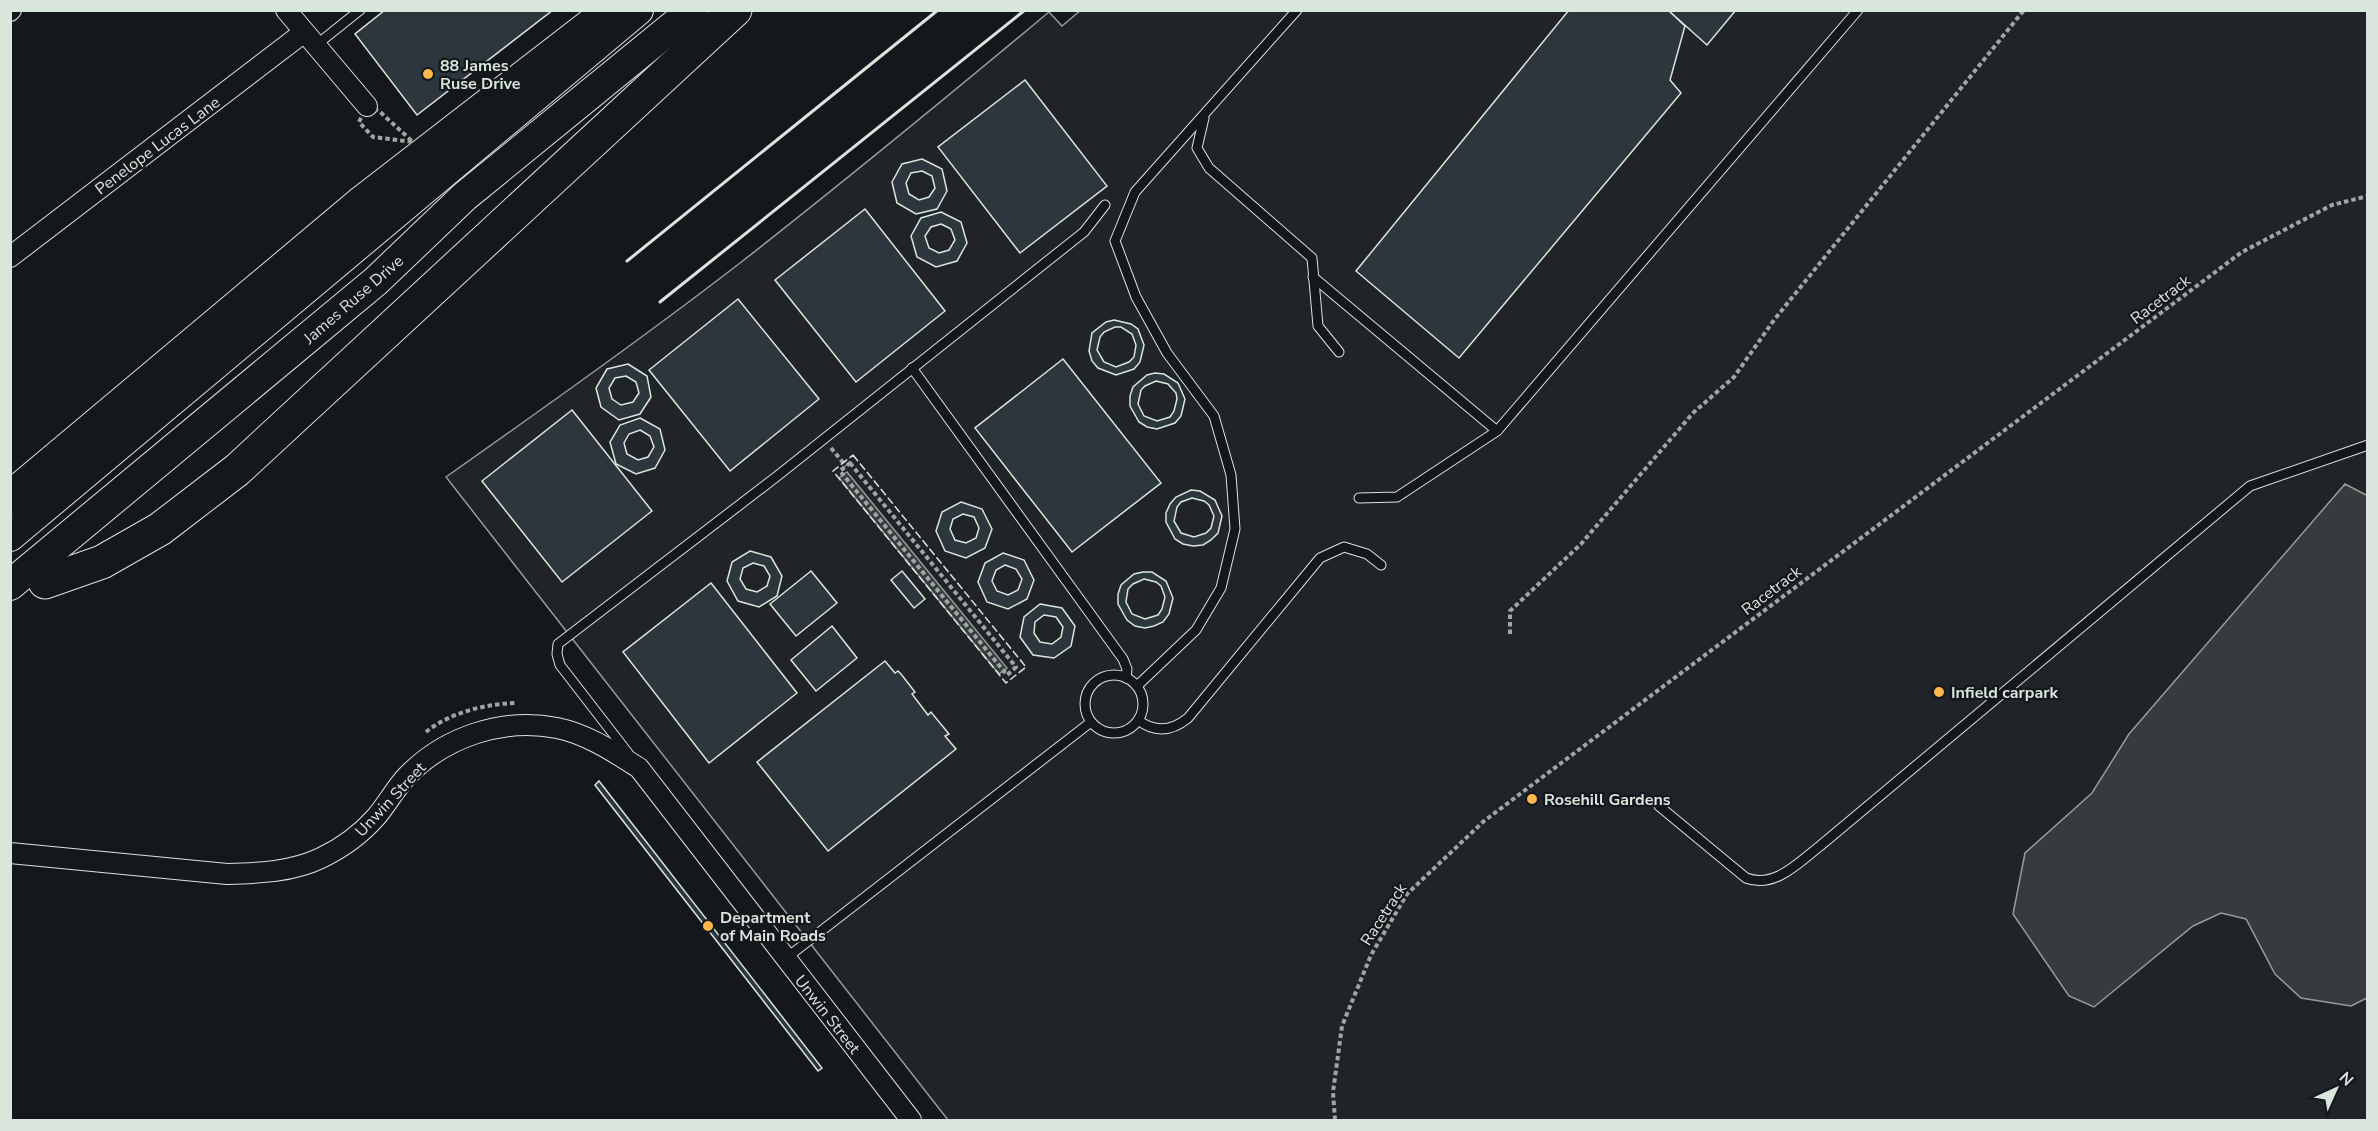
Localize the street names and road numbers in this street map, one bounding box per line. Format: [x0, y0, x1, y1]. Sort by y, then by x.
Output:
street label: Penelope Lucas Lane [91, 91, 225, 200]
street label: James Ruse Drive [298, 250, 408, 350]
street label: Racetrack [2126, 269, 2196, 330]
street label: Racetrack [1737, 560, 1807, 621]
street label: Unwin Street [350, 757, 431, 842]
street label: Racetrack [1356, 878, 1413, 950]
street label: Unwin Street [789, 971, 865, 1059]

